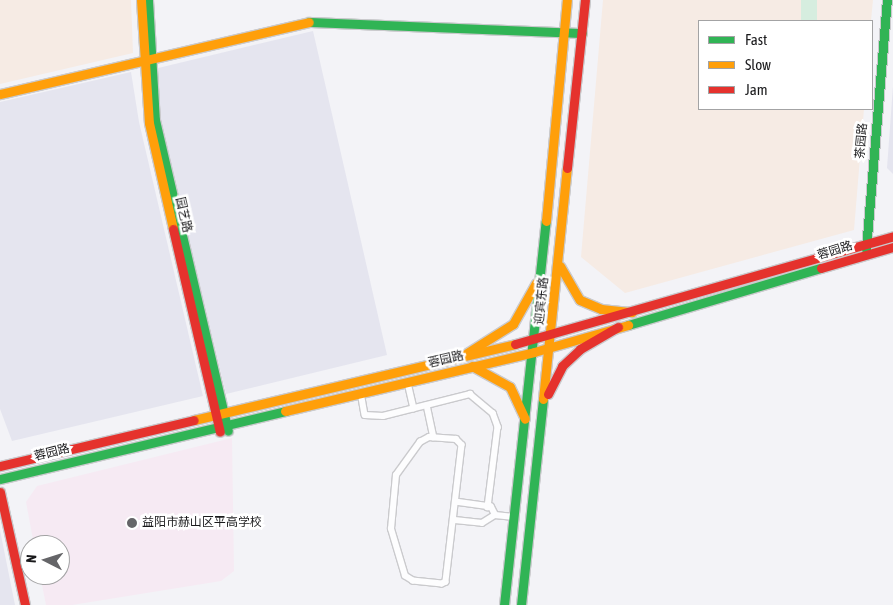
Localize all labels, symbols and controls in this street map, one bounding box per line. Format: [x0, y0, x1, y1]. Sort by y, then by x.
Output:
legend [698, 20, 873, 110]
text: Fast [745, 31, 767, 48]
text: Slow [745, 56, 771, 73]
text: Jam [745, 81, 768, 98]
street label: 茶园路 [853, 122, 871, 160]
street label: 园艺路 [172, 196, 194, 234]
street label: 蓉园路 [816, 239, 854, 263]
street label: 迎宾东路 [532, 276, 552, 326]
street label: 蓉园路 [427, 349, 465, 371]
street label: 蓉园路 [33, 442, 71, 464]
place label: 益阳市赫山区平高学校 [142, 516, 262, 530]
marker: 益阳市赫山区平高学校 [126, 517, 138, 529]
north arrow [20, 535, 70, 585]
text: N [23, 554, 39, 564]

